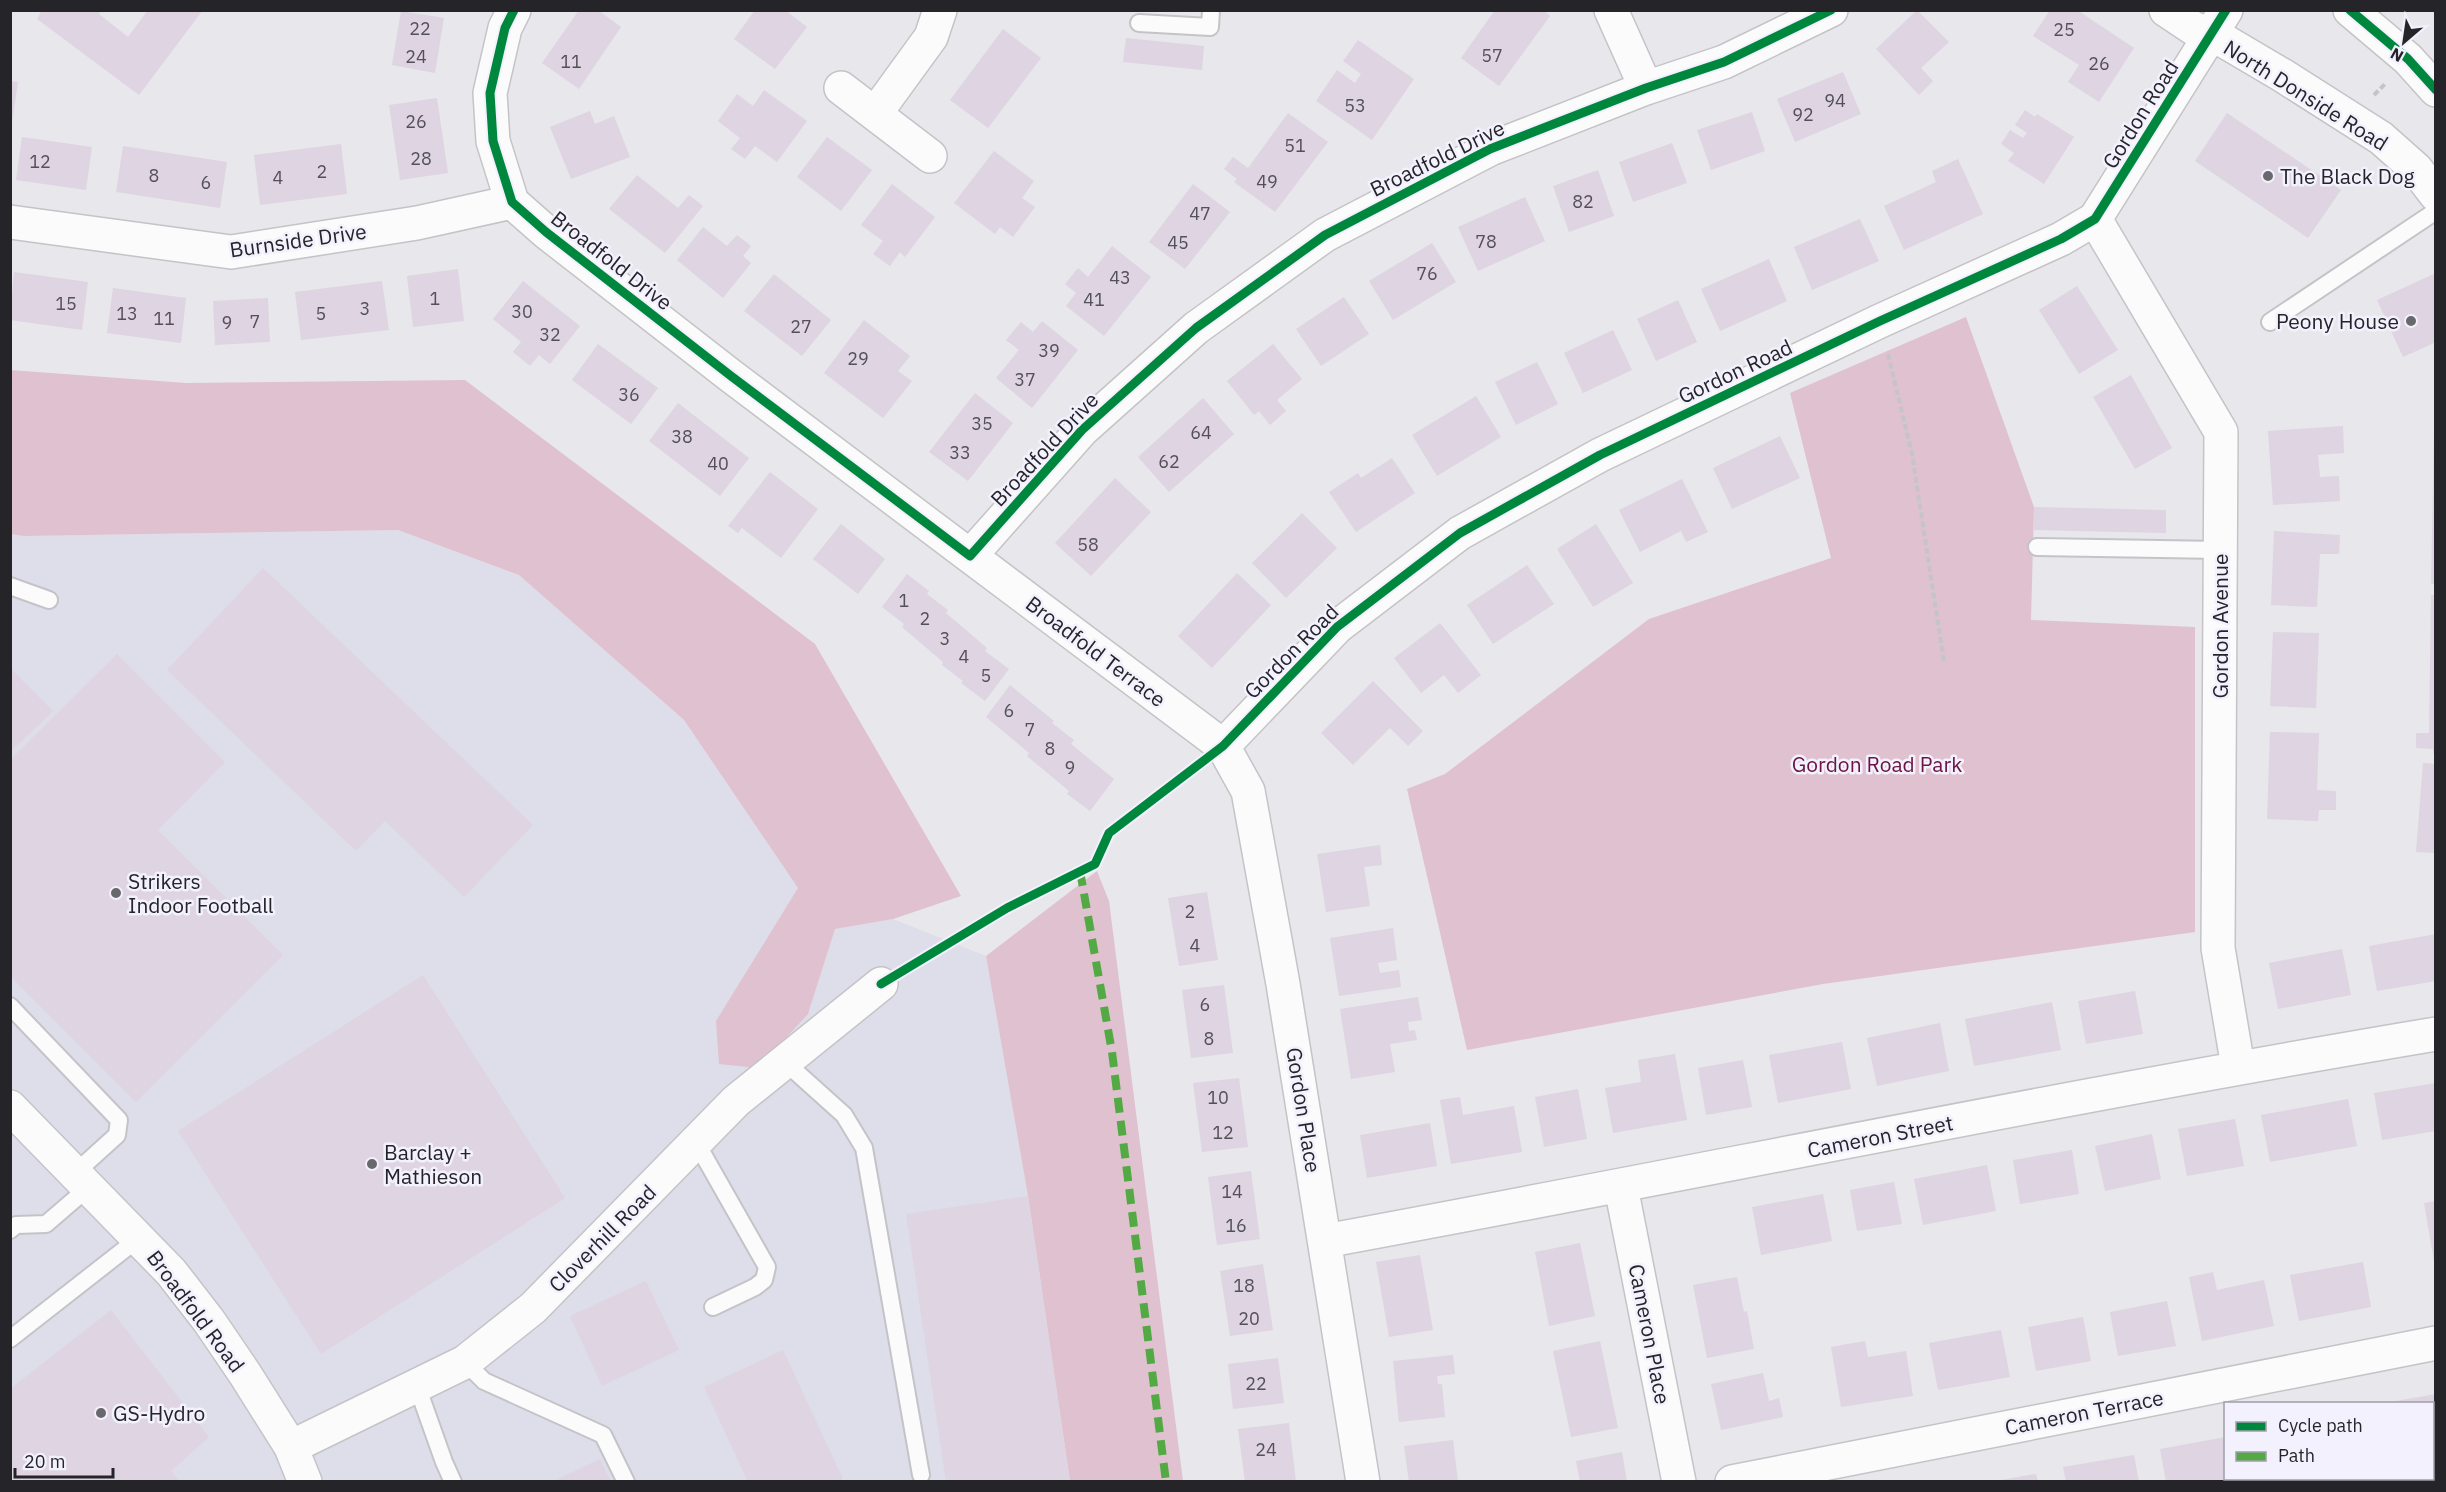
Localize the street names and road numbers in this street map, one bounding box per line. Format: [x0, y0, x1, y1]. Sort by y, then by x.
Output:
street label: North Donside Road [2219, 33, 2393, 157]
street label: Gordon Road [2096, 54, 2184, 174]
street label: Broadfold Drive [1365, 113, 1509, 203]
street label: Broadfold Drive [546, 204, 678, 316]
street label: Burnside Drive [228, 217, 368, 263]
street label: Gordon Road [1673, 332, 1797, 410]
street label: Broadfold Drive [984, 386, 1104, 512]
street label: Gordon Avenue [2206, 554, 2234, 698]
street label: Broadfold Terrace [1020, 589, 1172, 713]
street label: Gordon Road [1238, 598, 1344, 704]
street label: Gordon Place [1280, 1045, 1328, 1175]
street label: Cameron Street [1805, 1108, 1955, 1164]
street label: Cloverhill Road [542, 1178, 662, 1298]
street label: Broadfold Road [141, 1244, 251, 1378]
street label: Cameron Place [1623, 1262, 1677, 1406]
street label: Cameron Terrace [2002, 1383, 2166, 1441]

